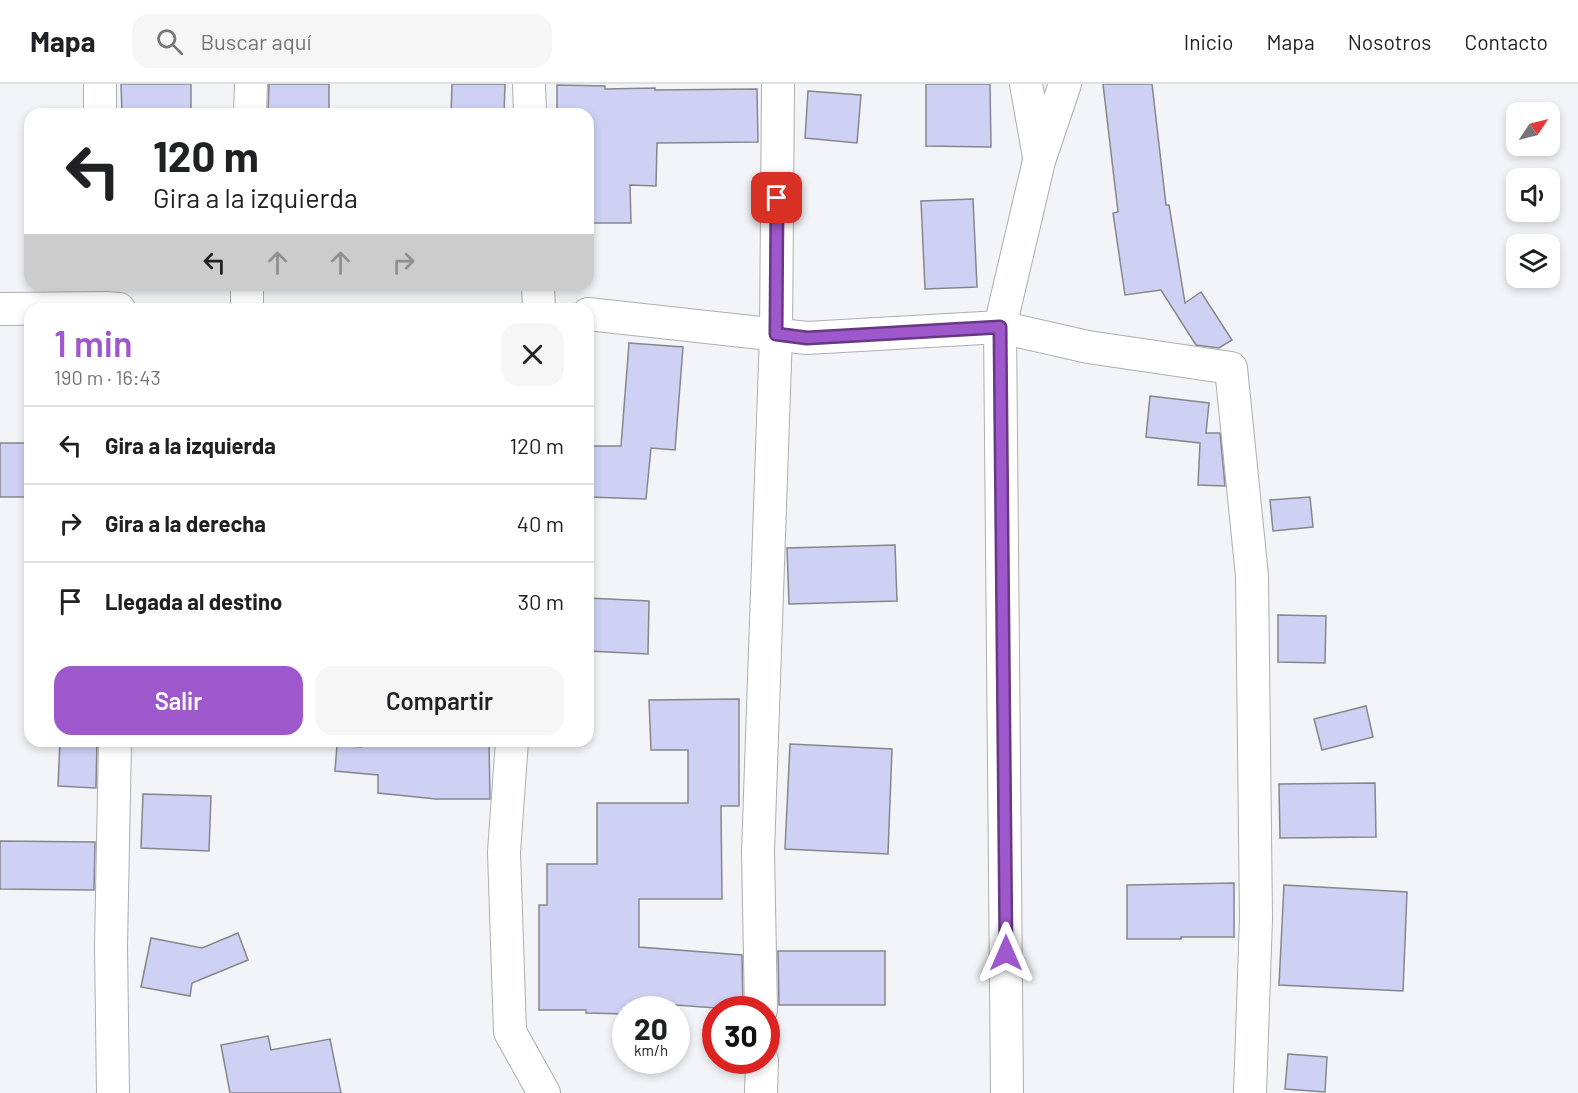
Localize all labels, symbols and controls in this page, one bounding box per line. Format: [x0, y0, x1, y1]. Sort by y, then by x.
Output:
search box [132, 14, 552, 68]
text: Mapa [30, 24, 96, 58]
icon: search [153, 25, 186, 58]
text: Buscar aquí [201, 28, 311, 54]
text: Inicio [1184, 29, 1234, 54]
text: Mapa [1267, 29, 1315, 54]
text: Nosotros [1348, 29, 1431, 54]
text: Contacto [1464, 29, 1548, 54]
north arrow [1506, 102, 1560, 156]
map controls [1506, 102, 1560, 288]
text: 120 m [153, 130, 259, 180]
icon: left [54, 132, 132, 210]
button: sound [1506, 168, 1560, 222]
pin [751, 172, 802, 223]
text: Gira a la izquierda [153, 181, 358, 213]
icon: arrive [760, 181, 793, 214]
button: layers [1506, 234, 1560, 288]
icon: left [198, 246, 231, 279]
icon: ahead [261, 246, 294, 279]
icon: ahead [324, 246, 357, 279]
icon: right [387, 246, 420, 279]
text: 1 min [54, 321, 133, 364]
button: close [501, 323, 564, 386]
text: 190 m · 16:43 [54, 365, 161, 389]
icon: left [54, 429, 87, 462]
text: Gira a la izquierda [105, 432, 276, 458]
text: 120 m [509, 432, 564, 458]
icon: right [54, 507, 87, 540]
text: Gira a la derecha [105, 510, 266, 536]
text: 40 m [517, 510, 564, 536]
icon: arrive [54, 585, 87, 618]
text: Llegada al destino [105, 588, 282, 614]
text: 30 m [518, 588, 564, 614]
button: Salir [54, 666, 303, 735]
button: Compartir [315, 666, 564, 735]
position arrow [974, 921, 1038, 985]
speed limit sign: 30 [702, 996, 780, 1074]
text: 20 [634, 1010, 668, 1046]
text: km/h [634, 1041, 668, 1059]

